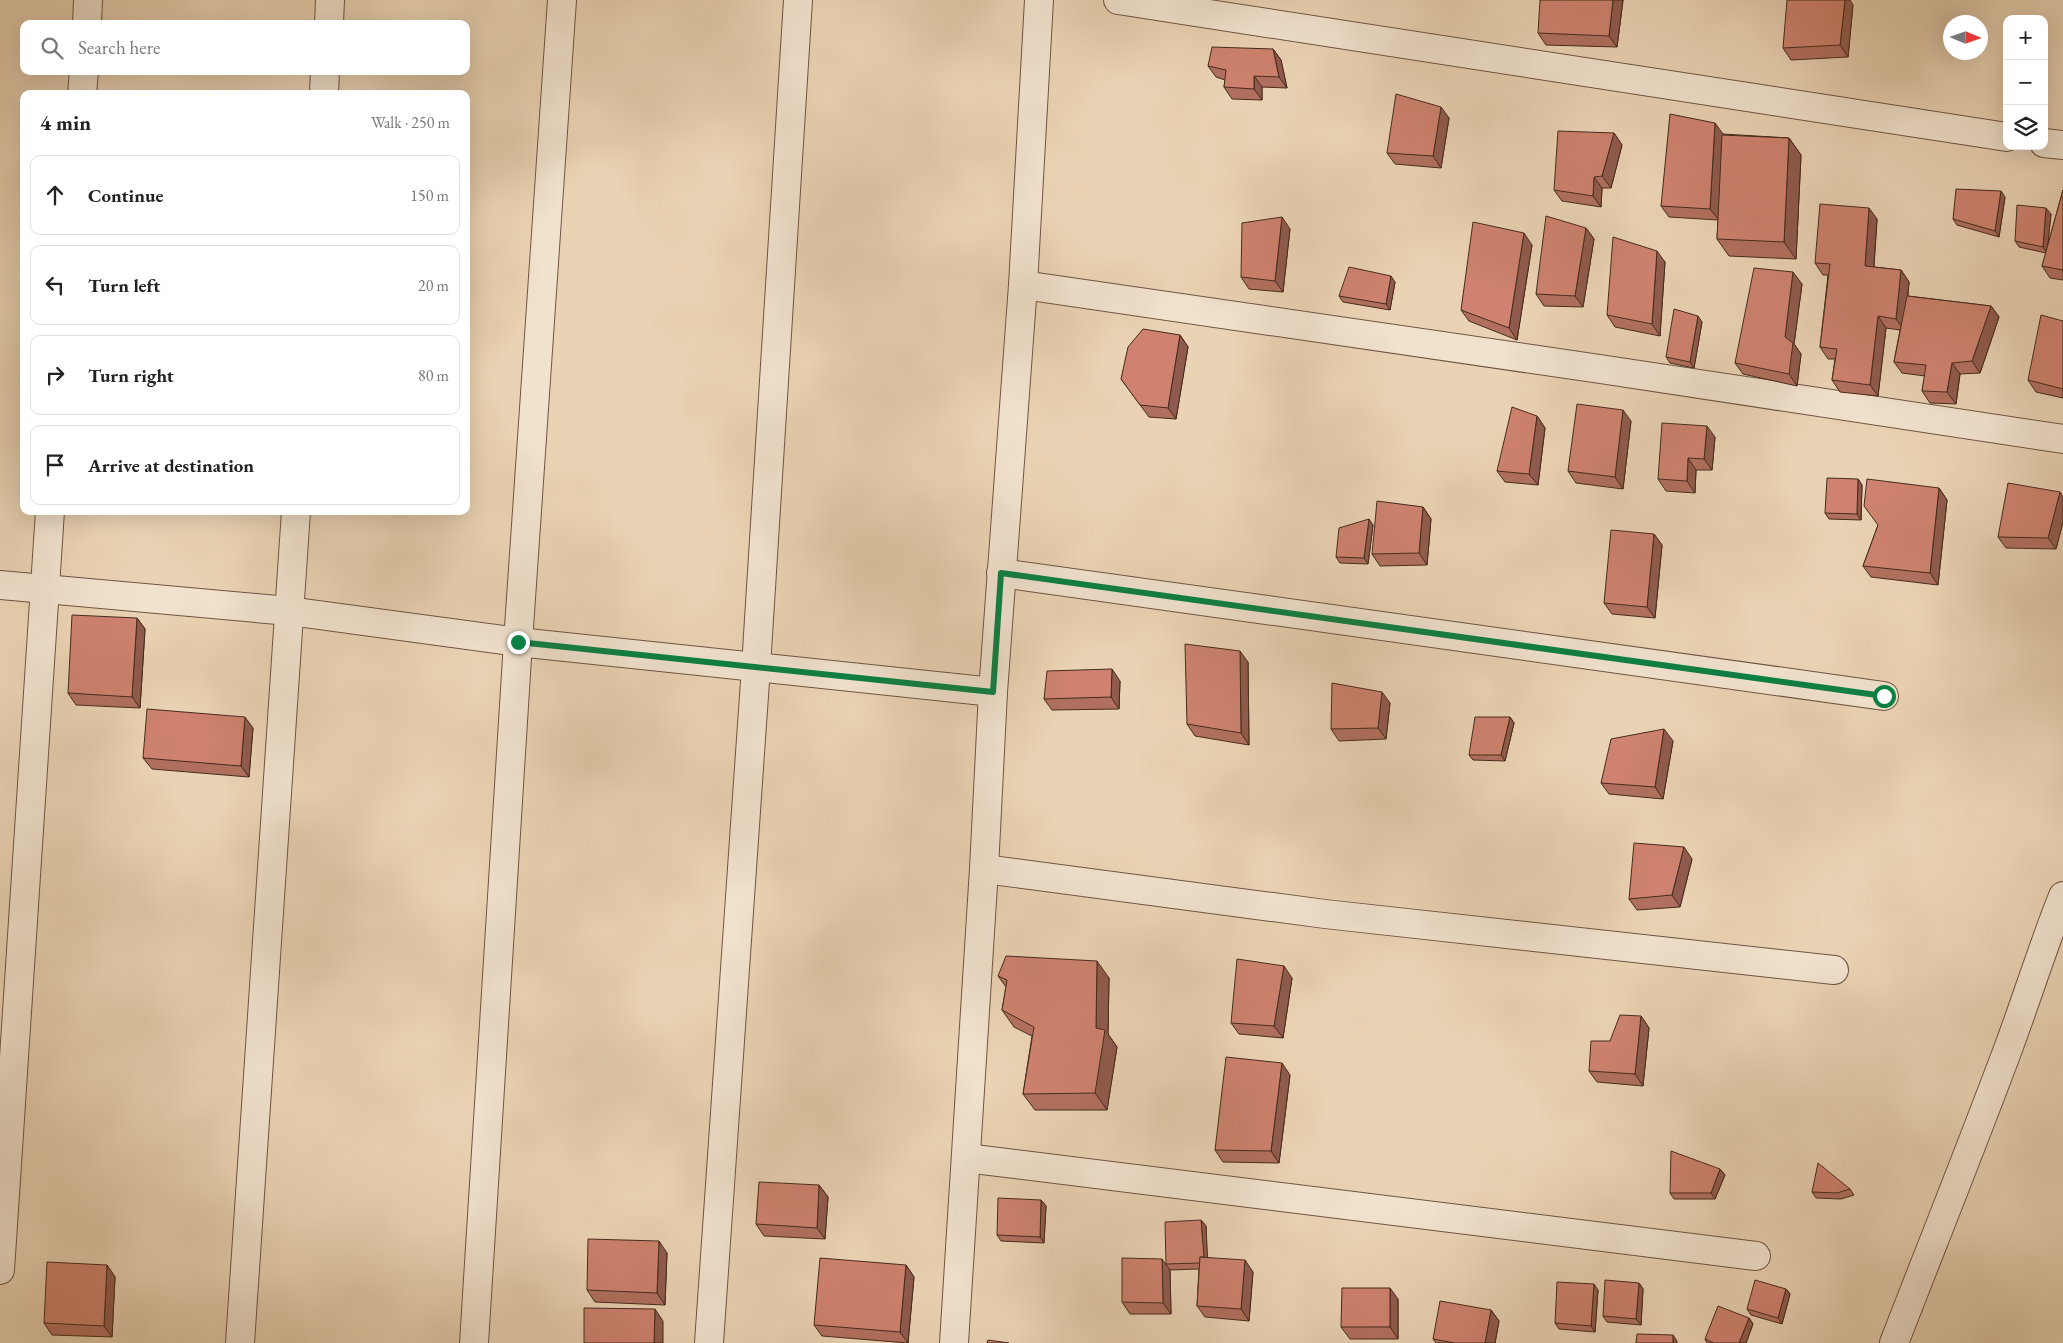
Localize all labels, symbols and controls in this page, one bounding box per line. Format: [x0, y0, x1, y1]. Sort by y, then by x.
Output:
north arrow [1943, 15, 1988, 60]
map controls [2003, 15, 2048, 150]
button: + [2003, 15, 2048, 60]
search box [20, 20, 470, 75]
icon: search [38, 34, 66, 62]
text: Search here [78, 35, 160, 60]
button: − [2003, 60, 2048, 105]
button: layers [2003, 105, 2048, 150]
text: 4 min [40, 109, 91, 136]
text: Walk · 250 m [371, 112, 450, 133]
icon: ahead [41, 181, 69, 209]
text: Continue [88, 183, 163, 208]
text: 150 m [410, 185, 449, 206]
icon: left [41, 271, 69, 299]
text: Turn left [88, 273, 160, 298]
text: 20 m [418, 275, 449, 296]
icon: right [41, 361, 69, 389]
text: Turn right [88, 363, 174, 388]
text: 80 m [418, 365, 449, 386]
icon: arrive [41, 451, 69, 479]
text: Arrive at destination [88, 453, 254, 478]
route end [507, 631, 530, 654]
route start [1873, 685, 1896, 708]

